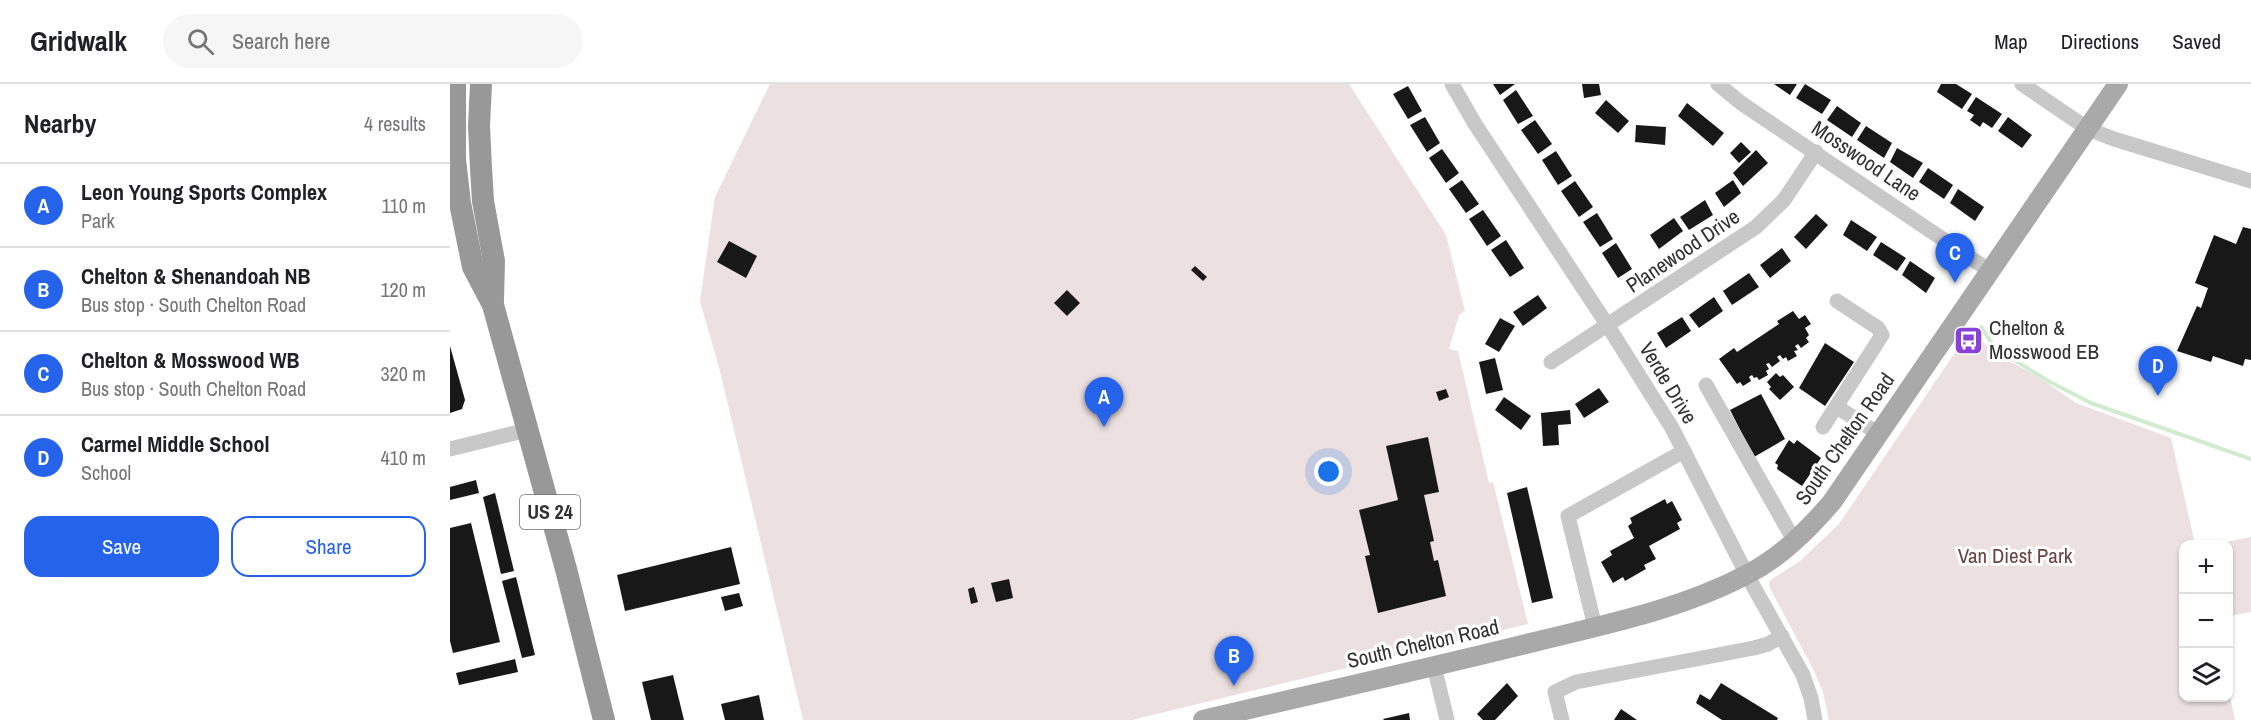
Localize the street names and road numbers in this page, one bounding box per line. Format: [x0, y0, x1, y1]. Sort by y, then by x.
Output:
street label: Mosswood Lane [1806, 114, 1926, 208]
street label: Planewood Drive [1620, 202, 1745, 299]
street label: Verde Drive [1633, 336, 1704, 429]
street label: South Chelton Road [1788, 367, 1901, 511]
road number: US 24 [520, 495, 580, 529]
street label: South Chelton Road [1344, 612, 1502, 675]

